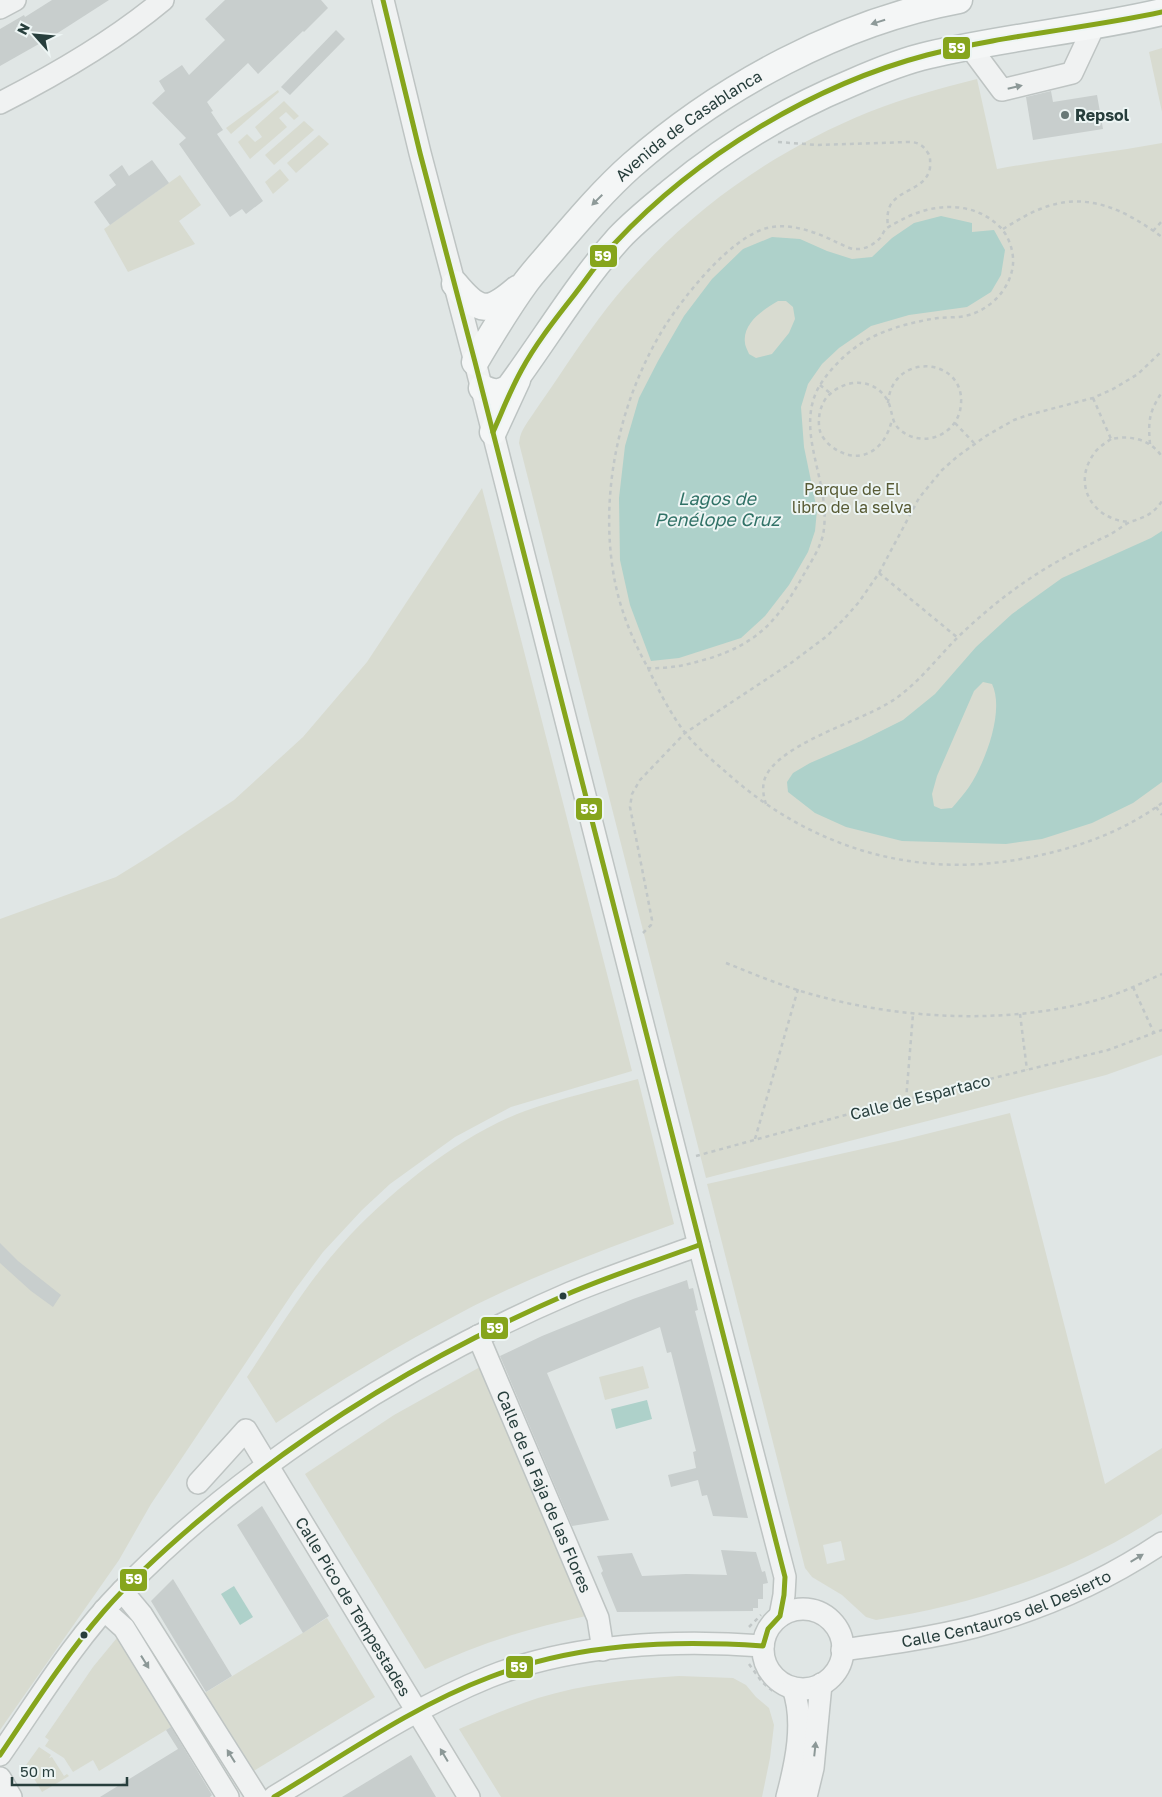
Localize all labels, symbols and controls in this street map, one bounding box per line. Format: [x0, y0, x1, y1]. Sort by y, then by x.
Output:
north arrow [10, 10, 60, 60]
one-way arrow [870, 18, 885, 26]
text: N [13, 20, 33, 37]
line badge: 59 [942, 36, 971, 60]
text: 59 [948, 39, 966, 56]
street label: Avenida de Casablanca [611, 66, 765, 185]
one-way arrow [1007, 83, 1022, 91]
place label: Repsol [1075, 105, 1130, 125]
marker: Repsol [1059, 109, 1071, 121]
one-way arrow [591, 194, 603, 206]
line badge: 59 [589, 244, 618, 268]
text: 59 [594, 247, 612, 264]
park label: Parque de El libro de la selva [792, 479, 912, 517]
water label: Lagos de Penélope Cruz [654, 487, 781, 530]
line badge: 59 [575, 797, 603, 821]
text: 59 [580, 800, 598, 817]
street label: Calle de Espartaco [848, 1070, 992, 1124]
unlabelled marker [558, 1291, 568, 1301]
line badge: 59 [480, 1316, 509, 1340]
text: 59 [486, 1319, 504, 1336]
street label: Calle de la Faja de las Flores [492, 1387, 596, 1596]
street label: Calle Pico de Tempestades [291, 1513, 415, 1700]
one-way arrow [1131, 1554, 1144, 1563]
street label: Calle Centauros del Desierto [900, 1565, 1114, 1651]
line badge: 59 [119, 1568, 148, 1592]
text: 59 [125, 1570, 143, 1587]
unlabelled marker [79, 1630, 89, 1640]
one-way arrow [140, 1655, 150, 1668]
line badge: 59 [505, 1655, 534, 1679]
text: 59 [510, 1658, 528, 1675]
one-way arrow [811, 1741, 819, 1757]
one-way arrow [226, 1749, 236, 1762]
one-way arrow [440, 1749, 449, 1762]
scale bar [12, 1754, 128, 1786]
text: 50 m [20, 1762, 55, 1780]

